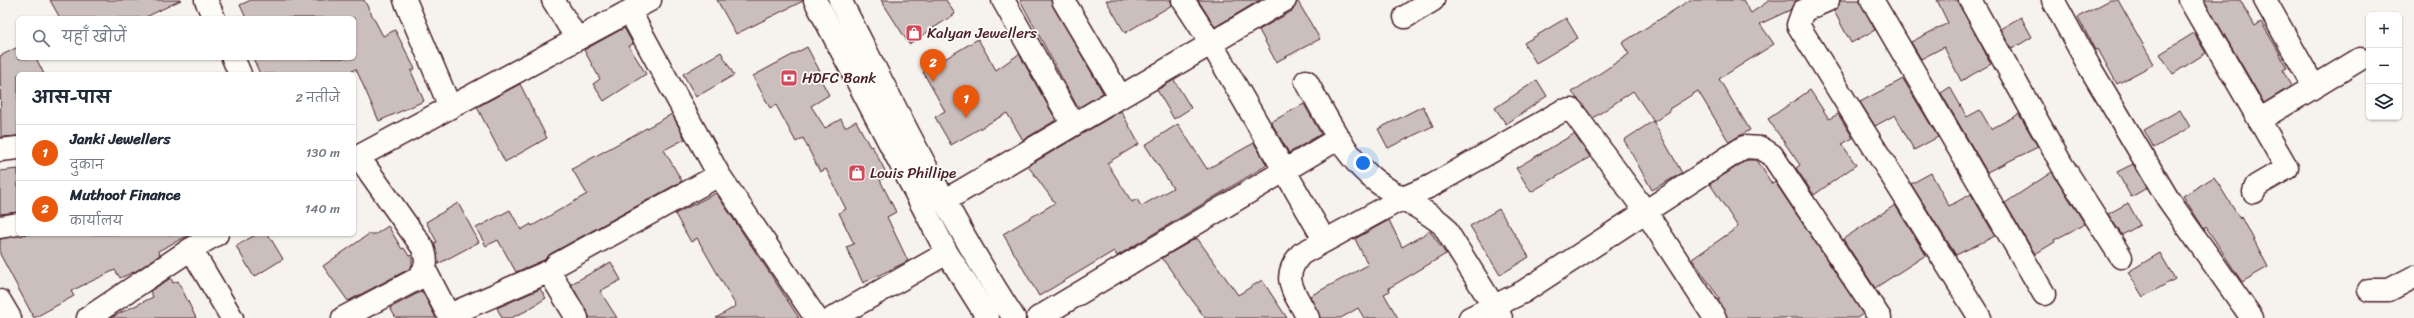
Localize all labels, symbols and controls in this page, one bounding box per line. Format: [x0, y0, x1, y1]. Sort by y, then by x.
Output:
map controls [2366, 12, 2402, 120]
button: + [2366, 12, 2402, 48]
search box [16, 16, 356, 60]
place label: Kalyan Jewellers [927, 20, 1037, 46]
shop icon: Kalyan Jewellers [904, 23, 924, 43]
text: यहाँ खोजें [62, 24, 127, 50]
icon: search [30, 27, 52, 49]
button: − [2366, 48, 2402, 84]
pin: 2 [920, 49, 946, 82]
place label: HDFC Bank [802, 65, 876, 91]
bank icon: HDFC Bank [779, 68, 799, 88]
text: आस-पास [32, 82, 111, 112]
button: layers [2366, 84, 2402, 120]
pin: 1 [953, 85, 979, 118]
text: 2 नतीजे [295, 86, 340, 109]
text: Janki Jewellers [70, 126, 170, 152]
text: 1 [42, 141, 48, 164]
text: 130 m [306, 141, 340, 164]
text: दुकान [70, 153, 104, 176]
your location [1353, 153, 1373, 173]
place label: Louis Phillipe [870, 160, 956, 186]
shop icon: Louis Phillipe [847, 163, 867, 183]
text: Muthoot Finance [70, 182, 180, 208]
text: 2 [41, 197, 49, 220]
text: 140 m [305, 197, 340, 220]
text: कार्यालय [70, 209, 123, 232]

